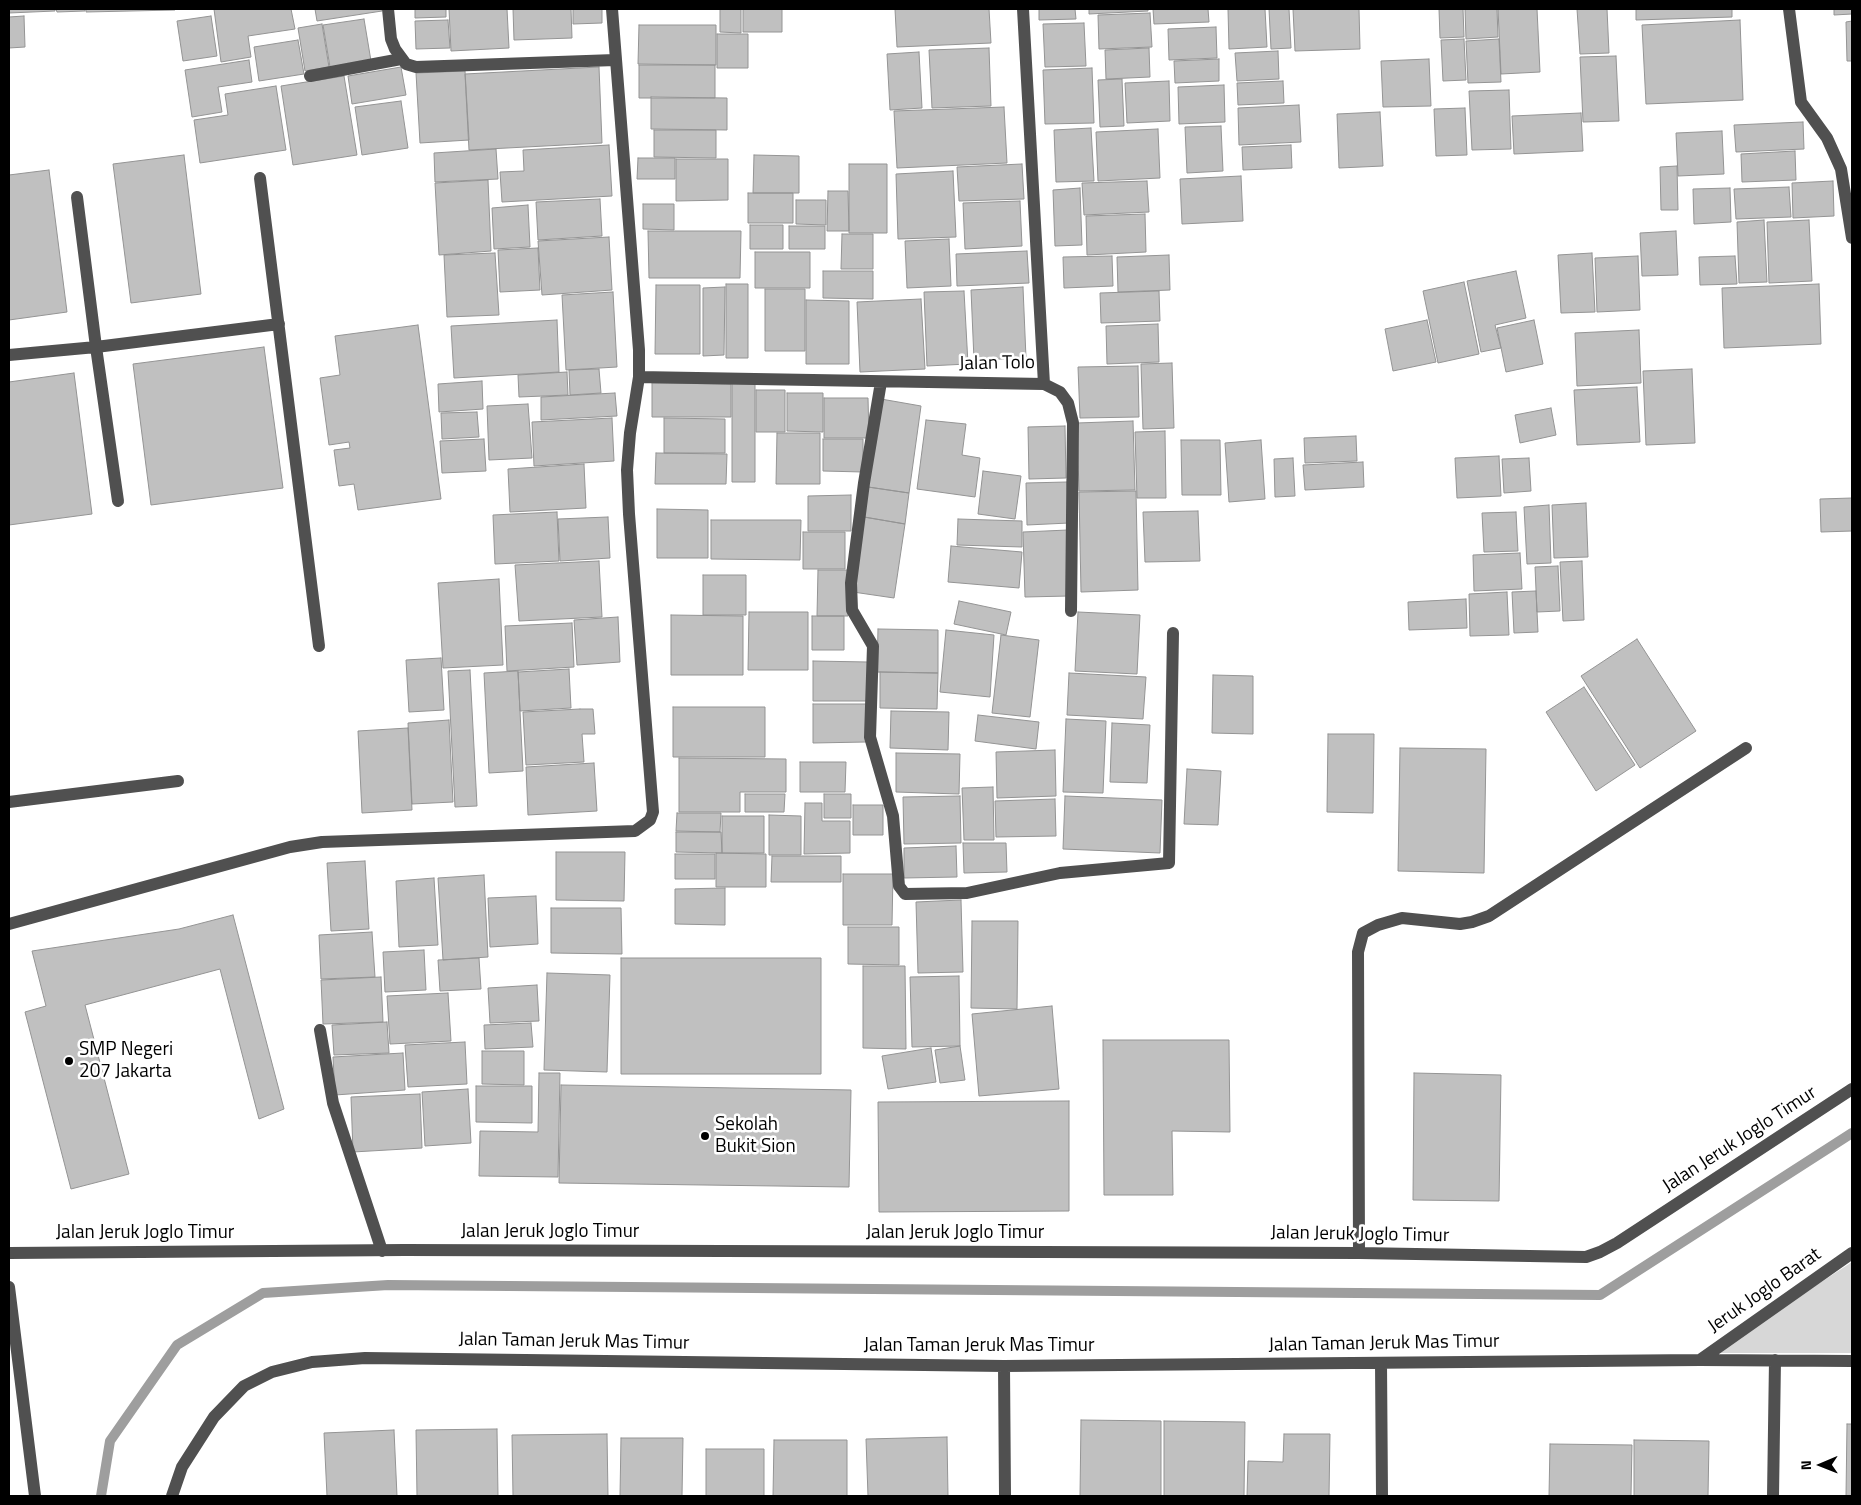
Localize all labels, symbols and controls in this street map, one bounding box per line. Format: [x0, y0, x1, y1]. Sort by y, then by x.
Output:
street label: Jalan Tolo [959, 352, 1035, 376]
place label: SMP Negeri 207 Jakarta [79, 1039, 173, 1083]
marker: SMP Negeri 207 Jakarta [63, 1055, 75, 1067]
street label: Jalan Jeruk Joglo Timur [1659, 1082, 1821, 1198]
place label: Sekolah Bukit Sion [715, 1114, 796, 1158]
marker: Sekolah Bukit Sion [699, 1130, 711, 1142]
street label: Jalan Jeruk Joglo Timur [461, 1221, 639, 1243]
street label: Jalan Jeruk Joglo Timur [56, 1222, 234, 1244]
street label: Jalan Jeruk Joglo Timur [866, 1222, 1044, 1244]
street label: Jalan Jeruk Joglo Timur [1270, 1222, 1450, 1248]
street label: Jeruk Joglo Barat [1704, 1244, 1826, 1338]
street label: Jalan Taman Jeruk Mas Timur [458, 1329, 690, 1355]
street label: Jalan Taman Jeruk Mas Timur [1268, 1331, 1500, 1357]
street label: Jalan Taman Jeruk Mas Timur [863, 1335, 1095, 1357]
north arrow [1796, 1440, 1846, 1490]
text: N [1795, 1460, 1816, 1470]

